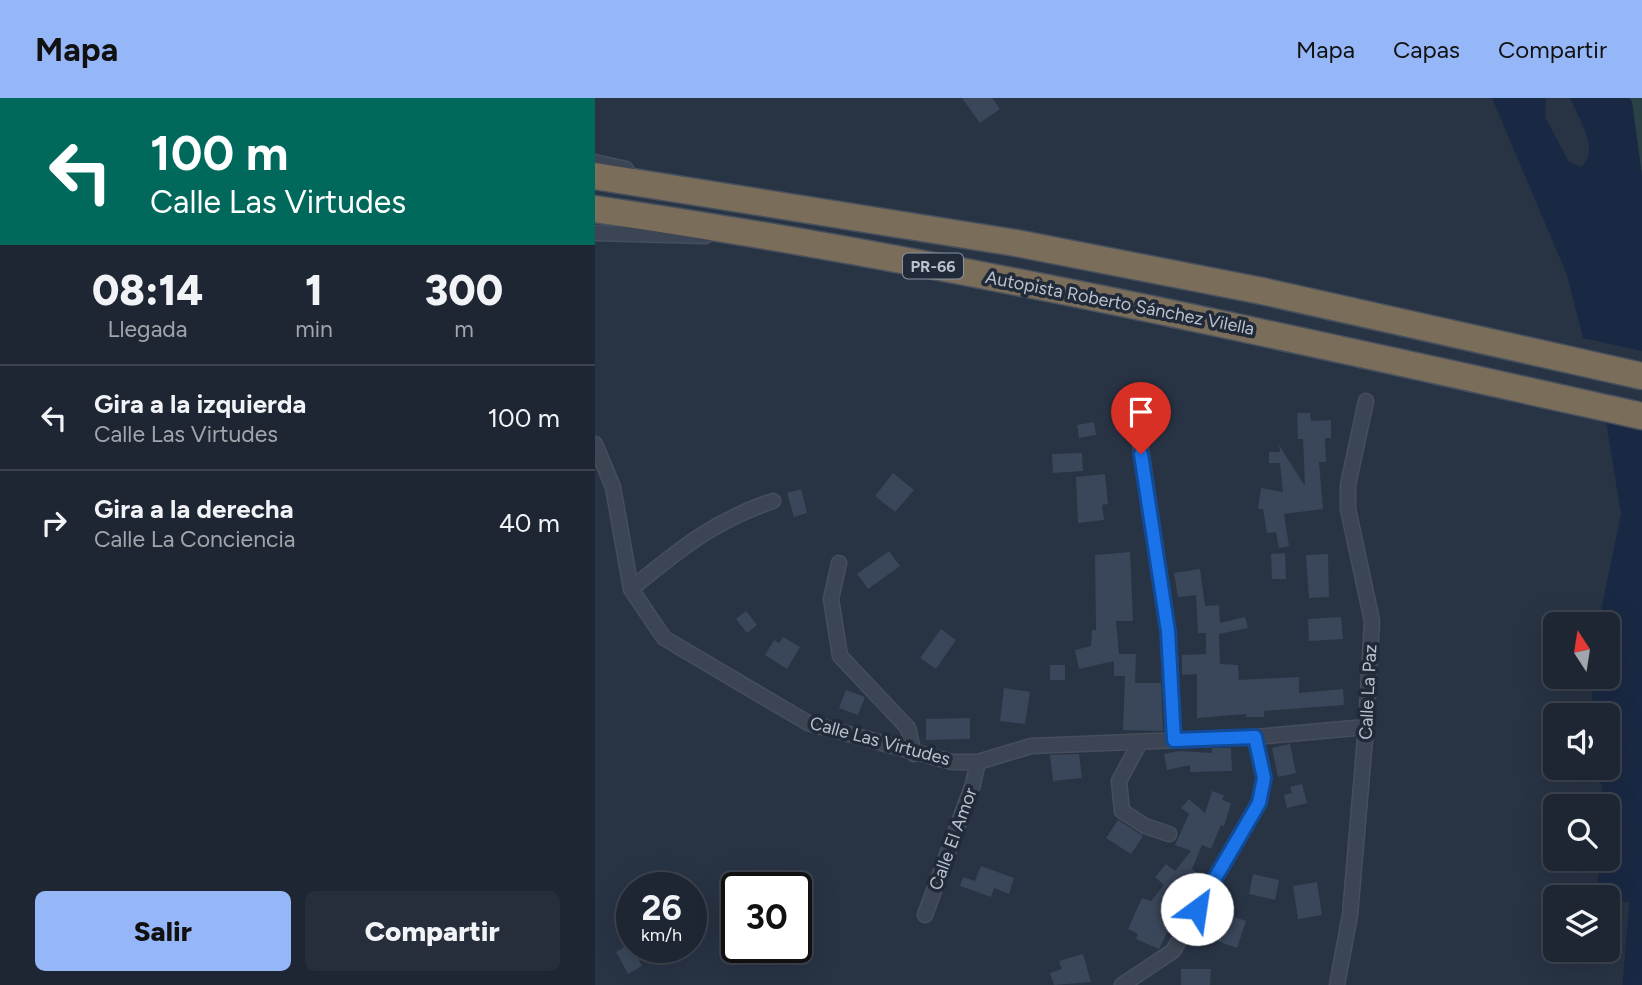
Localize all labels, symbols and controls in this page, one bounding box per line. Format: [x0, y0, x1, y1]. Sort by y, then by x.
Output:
text: Mapa [35, 30, 118, 69]
text: Mapa [1296, 35, 1355, 64]
text: Capas [1393, 35, 1460, 64]
text: Compartir [1498, 35, 1607, 64]
text: 100 m [150, 123, 289, 182]
icon: left [35, 126, 126, 217]
text: Calle Las Virtudes [150, 183, 406, 221]
road number: PR-66 [903, 254, 963, 278]
text: 08:14 [92, 265, 203, 316]
text: 1 [305, 265, 323, 316]
text: 300 [425, 265, 503, 316]
street label: Autopista Roberto Sánchez Vilella [984, 266, 1256, 340]
text: Llegada [108, 315, 188, 343]
text: min [295, 315, 333, 343]
text: m [454, 315, 474, 343]
pin [1111, 382, 1171, 454]
text: Gira a la izquierda [94, 388, 306, 420]
icon: arrive [1122, 393, 1160, 431]
icon: left [35, 399, 73, 437]
text: 100 m [487, 402, 560, 434]
text: Calle Las Virtudes [94, 420, 278, 448]
text: Gira a la derecha [94, 493, 294, 525]
icon: right [35, 504, 73, 542]
text: 40 m [499, 507, 560, 539]
text: Calle La Conciencia [94, 525, 295, 553]
north arrow [1543, 612, 1621, 690]
map controls [1543, 612, 1620, 962]
street label: Calle La Paz [1355, 644, 1381, 740]
button: sound [1543, 703, 1620, 780]
street label: Calle Las Virtudes [808, 712, 952, 770]
street label: Calle El Amor [924, 785, 982, 893]
button: search [1543, 794, 1620, 871]
speed limit sign: 30 [721, 872, 812, 963]
position arrow [1160, 872, 1234, 946]
button: layers [1543, 885, 1620, 962]
text: 26 [641, 887, 682, 929]
button: Salir [35, 891, 291, 971]
button: Compartir [305, 891, 560, 971]
text: km/h [641, 924, 682, 946]

